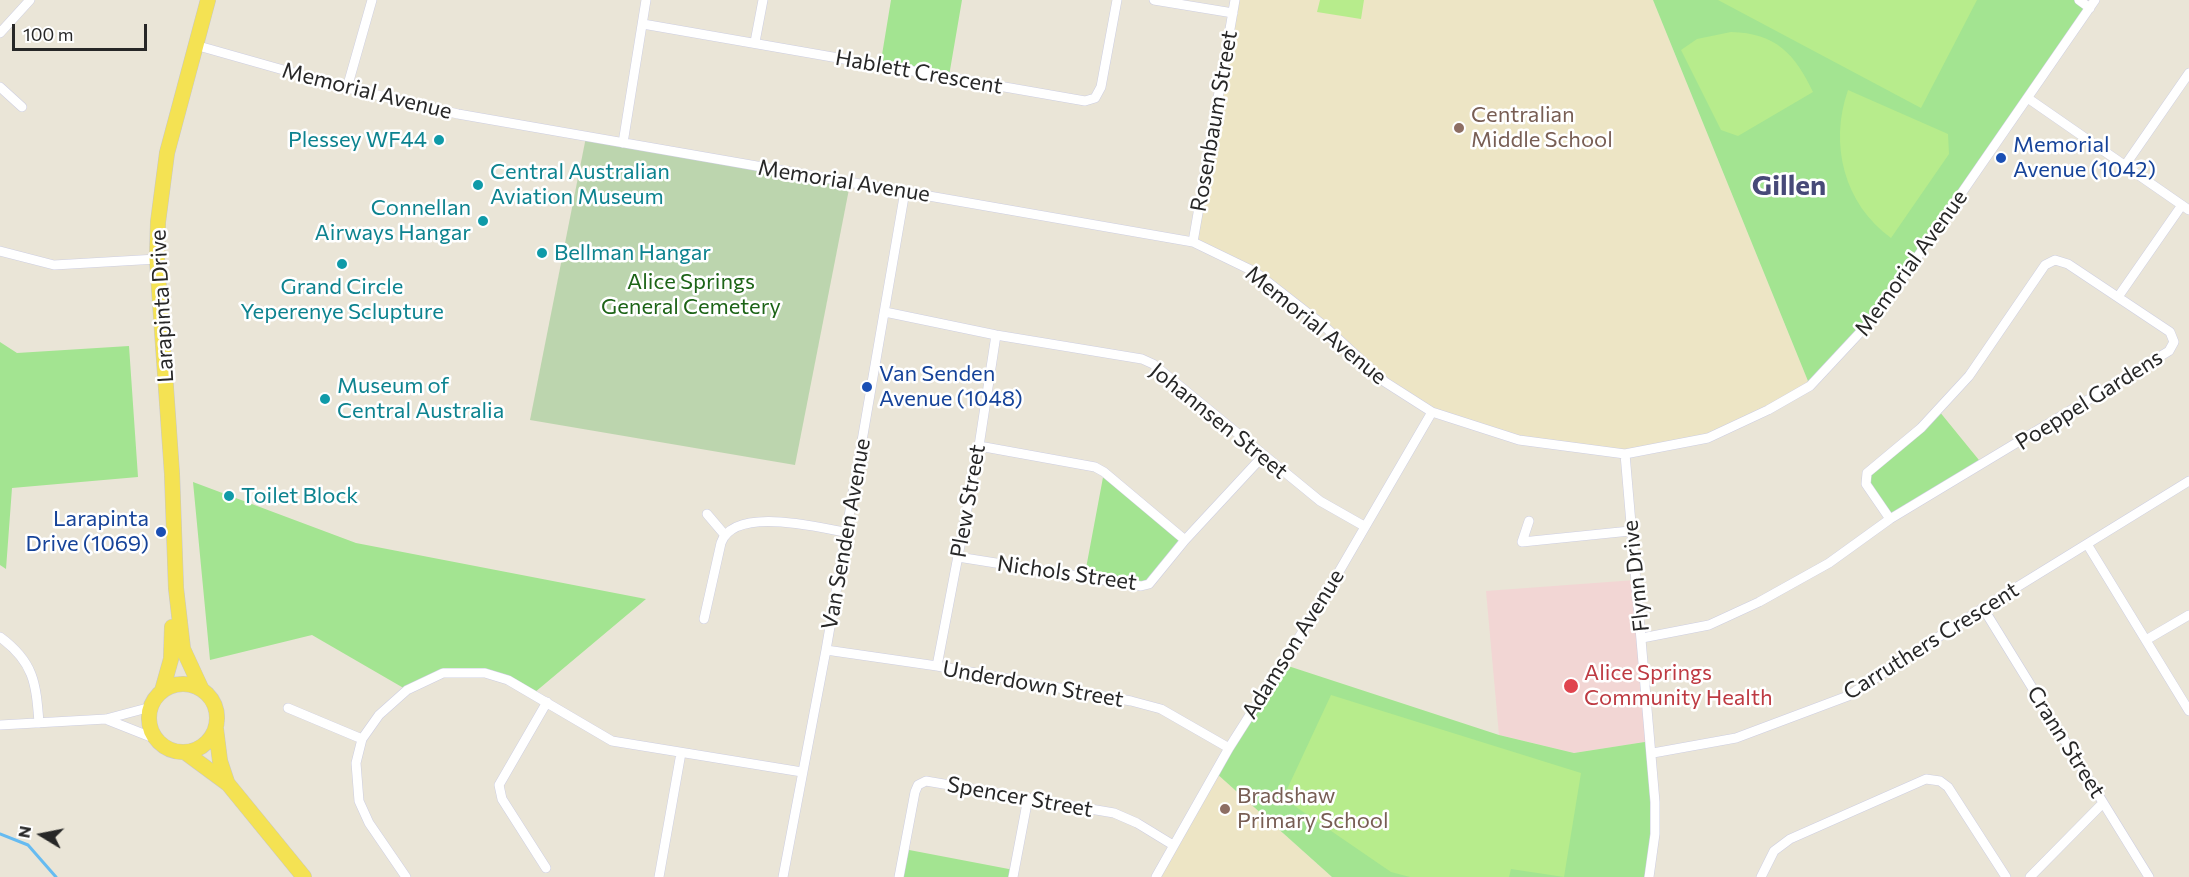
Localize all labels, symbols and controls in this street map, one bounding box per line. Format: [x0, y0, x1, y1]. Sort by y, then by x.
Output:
scale bar [15, 12, 150, 50]
text: 100 m [23, 23, 73, 45]
street label: Rosenbaum Street [1185, 28, 1243, 214]
street label: Hablett Crescent [833, 44, 1005, 100]
street label: Memorial Avenue [279, 57, 455, 125]
place label: Centralian Middle School [1471, 102, 1613, 154]
marker: Centralian Middle School [1452, 121, 1466, 135]
place label: Plessey WF44 [288, 127, 427, 153]
place label: Memorial Avenue (1042) [2013, 132, 2156, 184]
marker: Plessey WF44 [432, 133, 446, 147]
marker: Memorial Avenue (1042) [1994, 151, 2008, 165]
street label: Memorial Avenue [756, 154, 932, 208]
place label: Central Australian Aviation Museum [490, 159, 670, 210]
district label: Gillen [1752, 169, 1826, 203]
marker: Central Australian Aviation Museum [471, 178, 485, 192]
street label: Memorial Avenue [1849, 185, 1973, 341]
place label: Connellan Airways Hangar [315, 195, 471, 246]
marker: Connellan Airways Hangar [476, 214, 490, 228]
street label: Larapinta Drive [145, 229, 179, 383]
place label: Bellman Hangar [554, 240, 711, 266]
marker: Bellman Hangar [535, 246, 549, 260]
marker: Grand Circle Yeperenye Sclupture [335, 257, 349, 271]
street label: Memorial Avenue [1240, 260, 1392, 390]
park label: Alice Springs General Cemetery [601, 269, 781, 320]
place label: Grand Circle Yeperenye Sclupture [240, 274, 444, 326]
street label: Poeppel Gardens [2011, 344, 2167, 456]
street label: Johannsen Street [1145, 357, 1293, 485]
place label: Van Senden Avenue (1048) [879, 361, 1023, 412]
place label: Museum of Central Australia [337, 373, 504, 424]
marker: Van Senden Avenue (1048) [860, 380, 874, 394]
marker: Museum of Central Australia [318, 392, 332, 406]
street label: Van Senden Avenue [816, 436, 876, 632]
street label: Plew Street [945, 442, 991, 560]
place label: Toilet Block [241, 483, 358, 509]
marker: Toilet Block [222, 489, 236, 503]
place label: Larapinta Drive (1069) [26, 506, 149, 558]
street label: Flynn Drive [1617, 519, 1655, 633]
marker: Larapinta Drive (1069) [154, 525, 168, 539]
street label: Nichols Street [995, 550, 1139, 596]
street label: Adamson Avenue [1236, 564, 1350, 724]
street label: Carruthers Crescent [1839, 576, 2023, 706]
street label: Underdown Street [940, 655, 1126, 713]
place label: Alice Springs Community Health [1584, 660, 1773, 712]
marker: Alice Springs Community Health [1562, 677, 1580, 695]
street label: Crann Street [2021, 681, 2111, 803]
street label: Spencer Street [945, 771, 1095, 823]
place label: Bradshaw Primary School [1237, 783, 1389, 834]
marker: Bradshaw Primary School [1218, 802, 1232, 816]
north arrow [12, 805, 72, 865]
text: N [13, 824, 34, 839]

